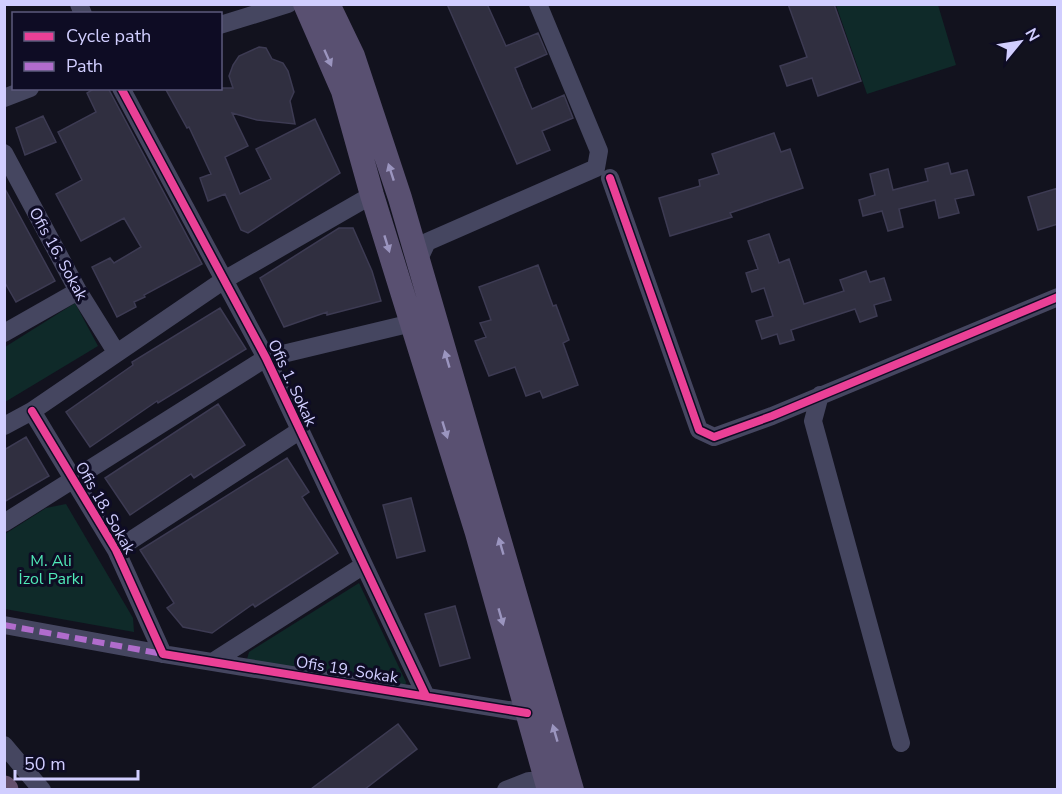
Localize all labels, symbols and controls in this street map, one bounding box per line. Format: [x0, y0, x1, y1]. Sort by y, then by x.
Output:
legend [12, 12, 222, 90]
north arrow [990, 12, 1050, 72]
text: Cycle path [66, 24, 151, 48]
text: N [1020, 24, 1045, 46]
one-way arrow [324, 49, 334, 67]
text: Path [66, 54, 103, 78]
one-way arrow [386, 163, 396, 181]
street label: Ofis 16. Sokak [23, 204, 93, 305]
one-way arrow [383, 235, 392, 253]
street label: Ofis 1. Sokak [262, 336, 322, 431]
one-way arrow [441, 350, 451, 368]
one-way arrow [441, 421, 450, 439]
street label: Ofis 18. Sokak [70, 458, 141, 559]
one-way arrow [496, 537, 505, 555]
park label: M. Ali İzol Parkı [19, 550, 83, 590]
one-way arrow [496, 608, 506, 626]
street label: Ofis 19. Sokak [294, 651, 401, 689]
one-way arrow [550, 724, 559, 742]
scale bar [15, 743, 138, 781]
text: 50 m [24, 752, 66, 776]

